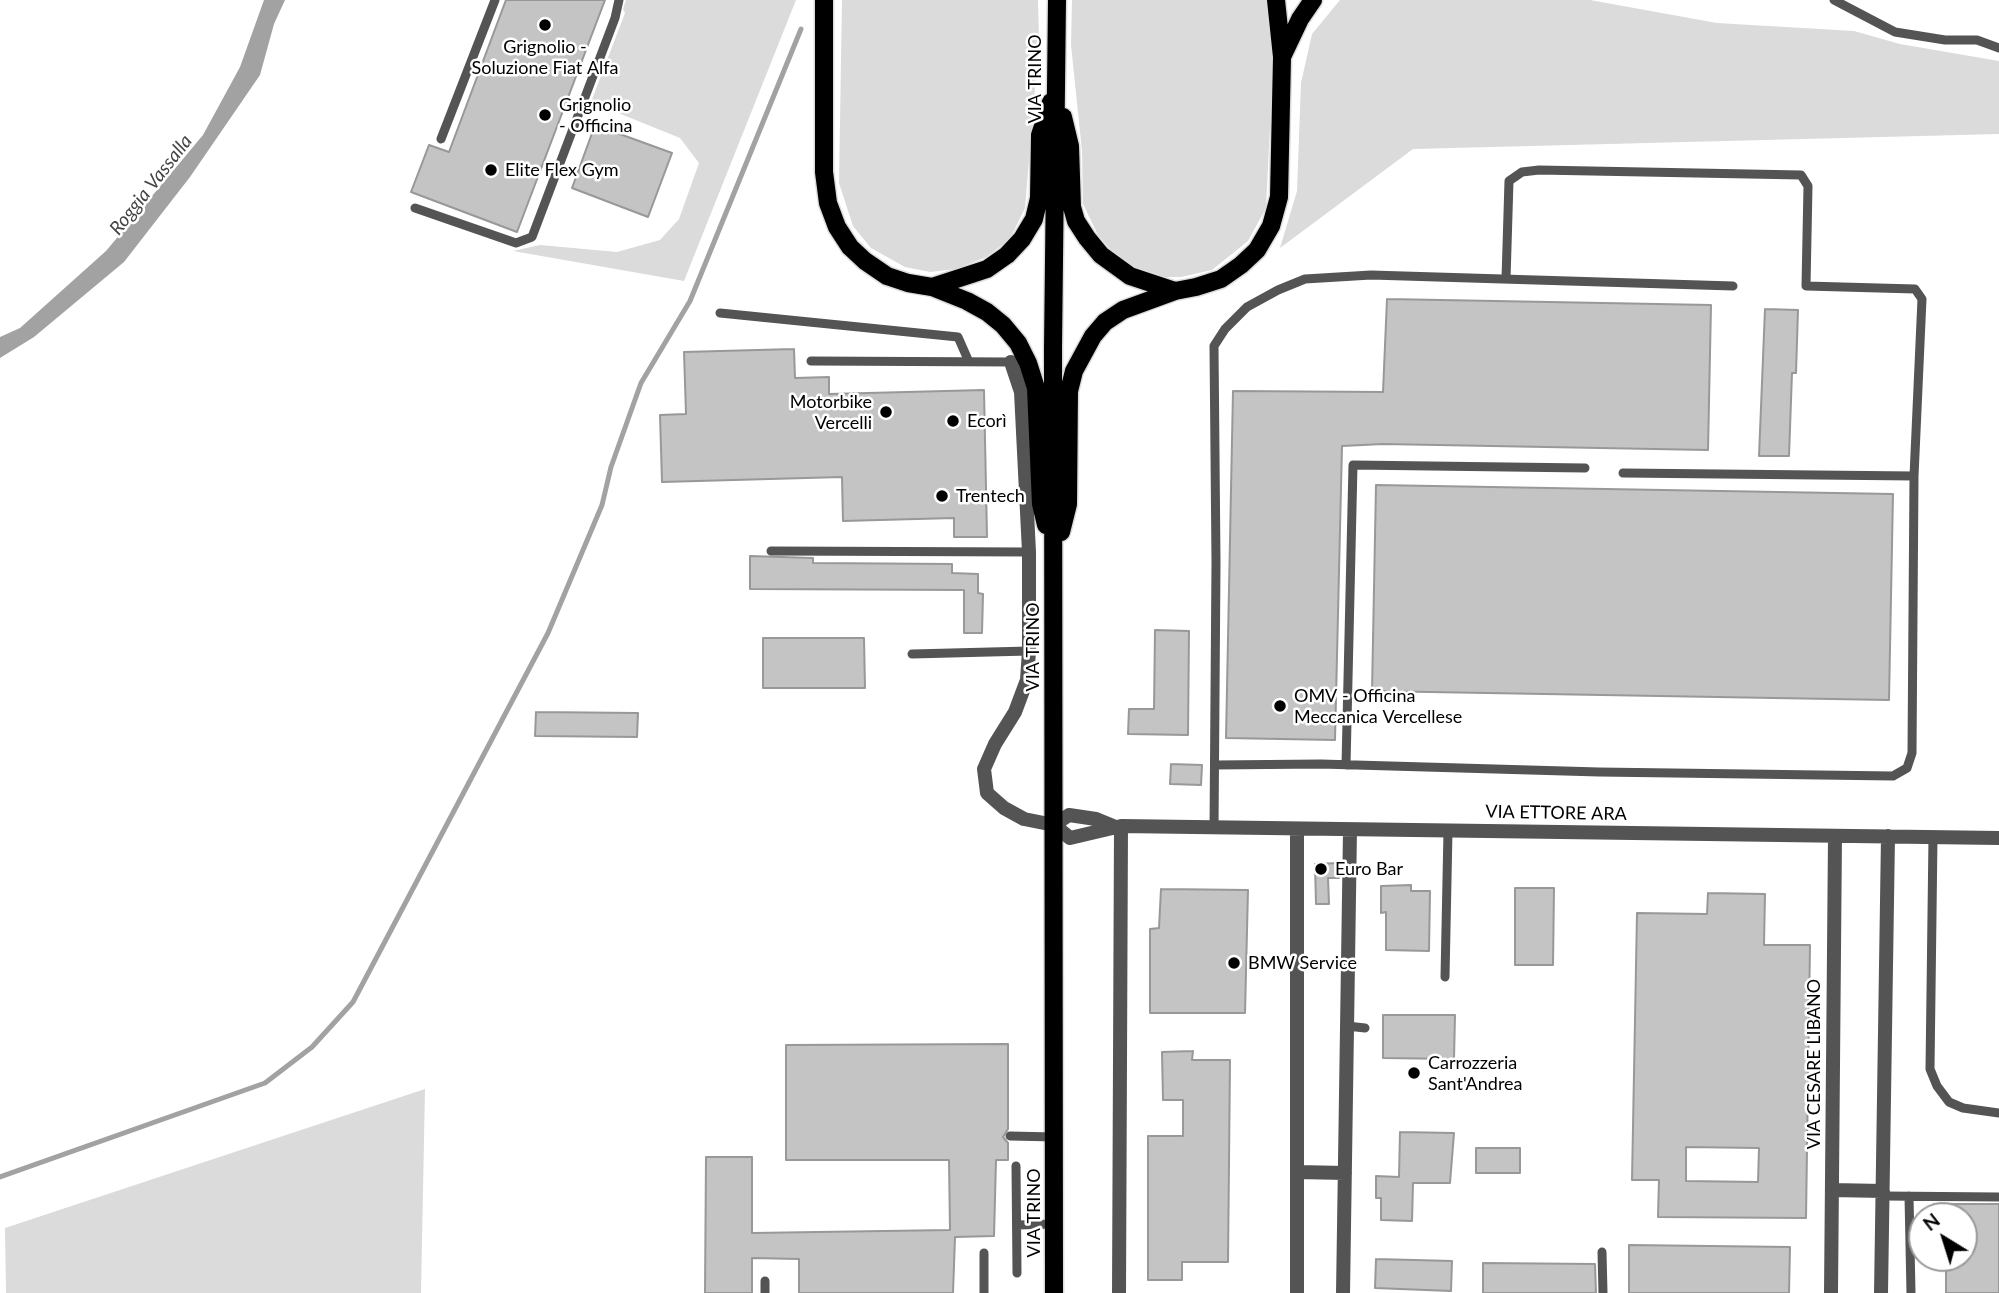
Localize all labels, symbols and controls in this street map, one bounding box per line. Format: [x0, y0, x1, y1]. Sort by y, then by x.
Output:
marker: Grignolio - Soluzione Fiat Alfa [537, 17, 553, 33]
street label: VIA TRINO [1024, 34, 1046, 124]
place label: Grignolio - Soluzione Fiat Alfa [472, 36, 618, 78]
place label: Grignolio - Officina [559, 94, 633, 136]
marker: Grignolio - Officina [537, 107, 553, 123]
water label: Roggia Vassalla [105, 130, 197, 240]
place label: Elite Flex Gym [505, 159, 619, 181]
marker: Elite Flex Gym [483, 162, 499, 178]
place label: Motorbike Vercelli [790, 391, 872, 434]
marker: Motorbike Vercelli [878, 404, 894, 420]
place label: Ecorì [967, 410, 1006, 432]
marker: Ecorì [945, 413, 961, 429]
place label: Trentech [956, 485, 1025, 507]
marker: Trentech [934, 488, 950, 504]
street label: VIA TRINO [1022, 602, 1044, 692]
place label: OMV - Officina Meccanica Vercellese [1294, 685, 1462, 728]
marker: OMV - Officina Meccanica Vercellese [1272, 698, 1288, 714]
street label: VIA ETTORE ARA [1485, 801, 1627, 825]
place label: Euro Bar [1335, 858, 1403, 880]
marker: Euro Bar [1313, 861, 1329, 877]
place label: BMW Service [1248, 952, 1357, 974]
marker: BMW Service [1226, 955, 1242, 971]
street label: VIA CESARE LIBANO [1803, 979, 1825, 1149]
place label: Carrozzeria Sant'Andrea [1428, 1052, 1523, 1094]
marker: Carrozzeria Sant'Andrea [1406, 1065, 1422, 1081]
street label: VIA TRINO [1023, 1168, 1045, 1258]
north arrow [1908, 1202, 1978, 1272]
text: N [1918, 1208, 1944, 1235]

